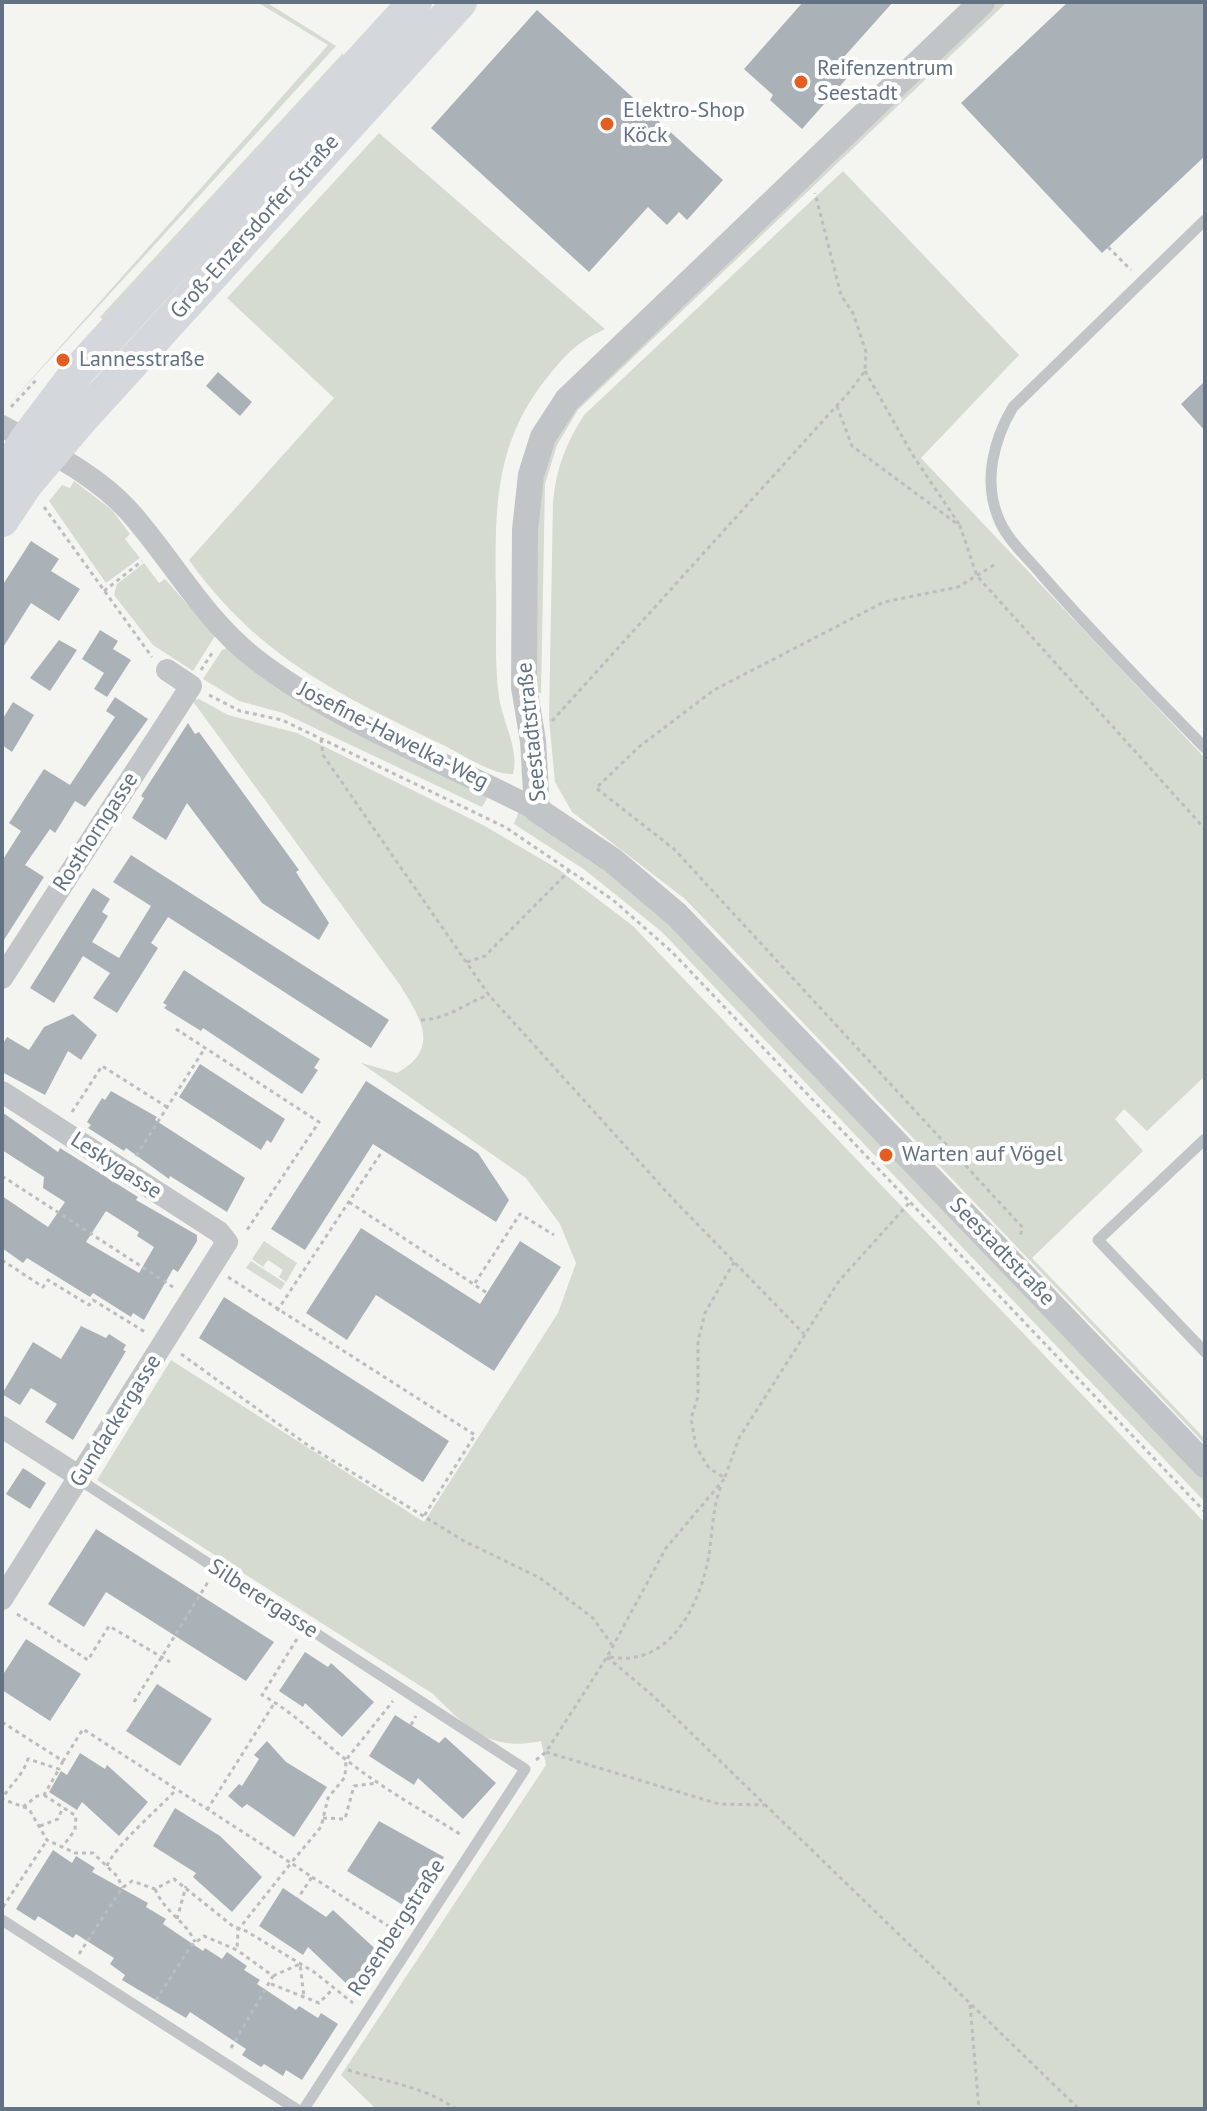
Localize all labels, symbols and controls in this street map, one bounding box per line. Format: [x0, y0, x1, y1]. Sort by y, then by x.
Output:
place label: Reifenzentrum Seestadt [817, 56, 953, 108]
marker: Reifenzentrum Seestadt [792, 73, 810, 91]
place label: Elektro-Shop Köck [623, 98, 745, 150]
marker: Elektro-Shop Köck [598, 115, 616, 133]
street label: Groß-Enzersdorfer Straße [165, 129, 345, 325]
place label: Lannesstraße [79, 347, 205, 373]
marker: Lannesstraße [54, 351, 72, 369]
street label: Seestadtstraße [512, 661, 552, 803]
street label: Josefine-Hawelka-Weg [293, 677, 493, 795]
street label: Rosthorngasse [48, 768, 144, 896]
street label: Leskygasse [65, 1127, 167, 1205]
place label: Warten auf Vögel [902, 1142, 1063, 1168]
marker: Warten auf Vögel [877, 1146, 895, 1164]
street label: Seestadtstraße [944, 1192, 1060, 1312]
street label: Gundackergasse [65, 1350, 167, 1492]
street label: Silberergasse [203, 1554, 323, 1644]
street label: Rosenbergstraße [343, 1855, 451, 2001]

